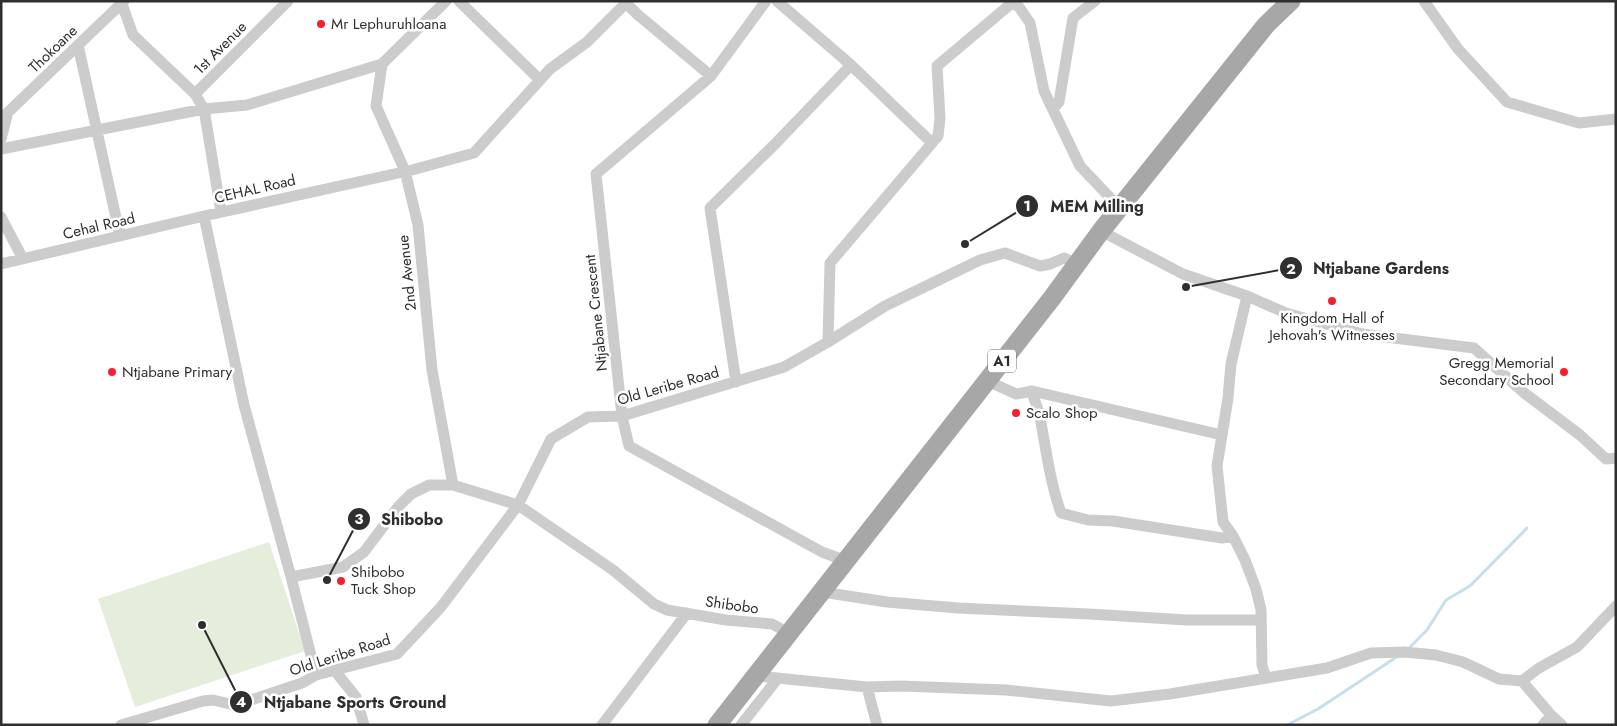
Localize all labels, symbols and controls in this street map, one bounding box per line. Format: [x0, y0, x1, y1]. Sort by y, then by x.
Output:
place label: Mr Lephuruhloana [331, 13, 446, 35]
street label: 1st Avenue [188, 16, 252, 80]
marker: Mr Lephuruhloana [315, 18, 327, 30]
street label: Thokoane [24, 20, 83, 78]
street label: CEHAL Road [212, 169, 298, 209]
callout: MEM Milling [1015, 191, 1154, 222]
text: 1 [1023, 195, 1031, 217]
text: MEM Milling [1050, 195, 1144, 218]
street label: Cehal Road [61, 207, 137, 245]
street label: 2nd Avenue [392, 234, 422, 312]
street label: Ntjabane Crescent [579, 253, 613, 373]
callout: Ntjabane Gardens [1278, 253, 1459, 284]
text: Ntjabane Gardens [1313, 257, 1449, 280]
text: 2 [1286, 258, 1296, 280]
marker: Kingdom Hall of Jehovah's Witnesses [1326, 295, 1338, 307]
place label: Kingdom Hall of Jehovah's Witnesses [1267, 307, 1395, 346]
road number: A1 [988, 350, 1016, 372]
place label: Gregg Memorial Secondary School [1439, 352, 1554, 391]
place label: Ntjabane Primary [122, 361, 233, 383]
street label: Old Leribe Road [614, 361, 722, 411]
marker: Ntjabane Primary [106, 366, 118, 378]
marker: Gregg Memorial Secondary School [1558, 366, 1570, 378]
place label: Scalo Shop [1026, 402, 1098, 424]
marker: Scalo Shop [1010, 407, 1022, 419]
callout: Shibobo [346, 504, 453, 535]
text: 3 [354, 508, 364, 530]
text: Shibobo [381, 508, 443, 531]
place label: Shibobo Tuck Shop [351, 561, 416, 600]
marker: Shibobo Tuck Shop [335, 575, 347, 587]
street label: Shibobo [704, 590, 760, 620]
street label: Old Leribe Road [287, 628, 393, 682]
callout: Ntjabane Sports Ground [229, 686, 457, 717]
text: 4 [236, 691, 246, 713]
text: Ntjabane Sports Ground [264, 691, 446, 714]

